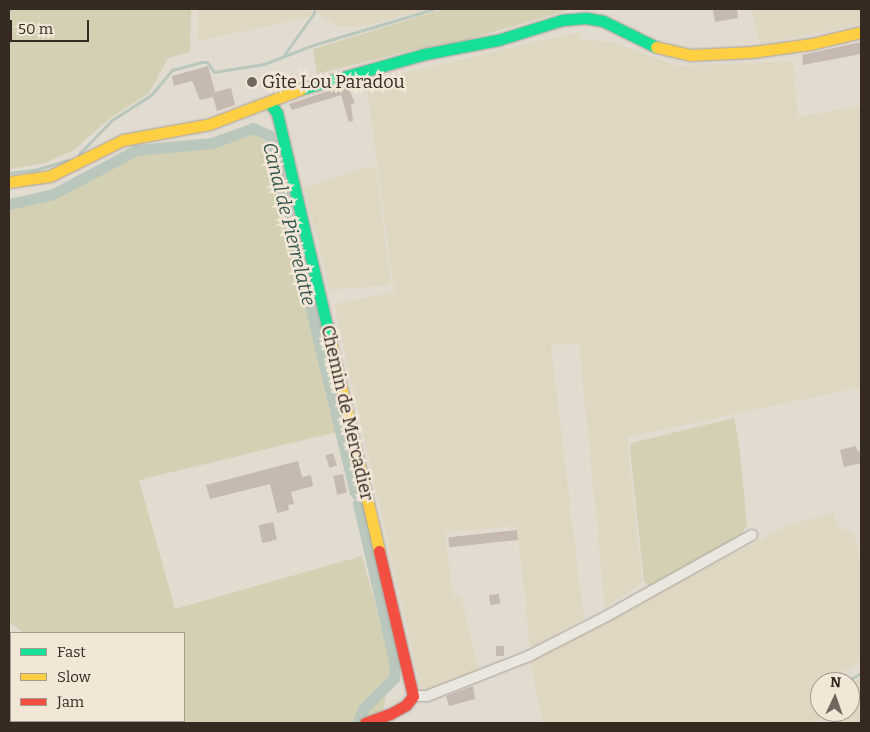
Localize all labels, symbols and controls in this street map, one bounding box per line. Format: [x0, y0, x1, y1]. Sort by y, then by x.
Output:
scale bar [12, 10, 91, 42]
text: 50 m [18, 20, 53, 38]
place label: Gîte Lou Paradou [262, 71, 405, 93]
marker: Gîte Lou Paradou [246, 76, 258, 88]
water label: Canal de Pierrelatte [258, 140, 320, 308]
street label: Chemin de Mercadier [316, 323, 378, 503]
legend [10, 632, 185, 722]
text: Fast [57, 643, 86, 661]
text: Slow [57, 668, 91, 686]
north arrow [810, 672, 860, 722]
text: N [830, 674, 842, 691]
text: Jam [57, 693, 84, 711]

